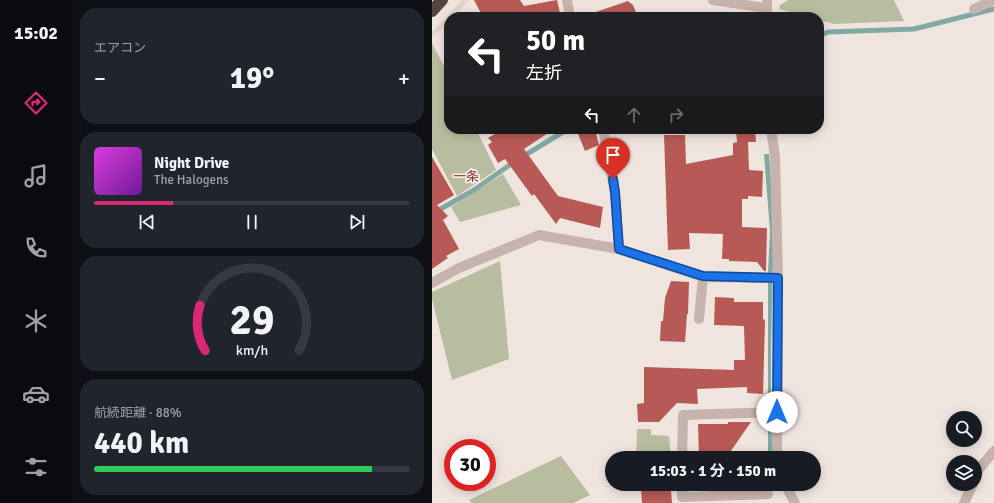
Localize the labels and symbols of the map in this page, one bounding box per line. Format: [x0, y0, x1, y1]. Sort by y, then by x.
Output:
pin [596, 138, 630, 179]
district label: 一条 [453, 169, 479, 185]
position arrow [756, 391, 798, 433]
speed limit sign: 30 [444, 439, 496, 491]

